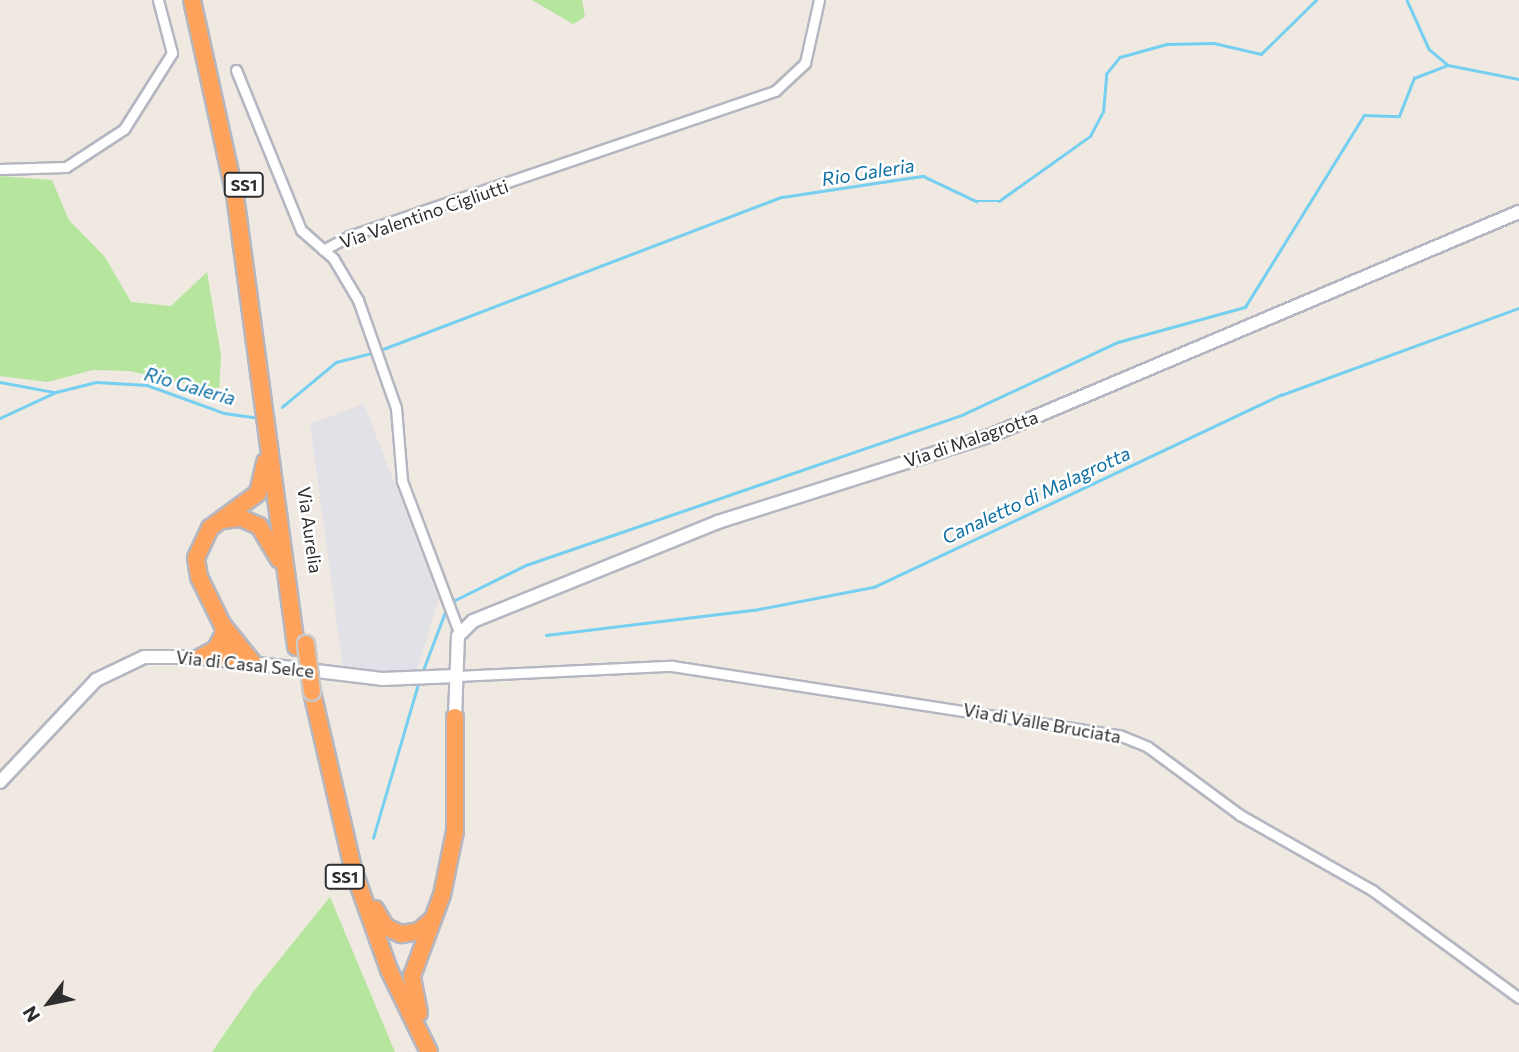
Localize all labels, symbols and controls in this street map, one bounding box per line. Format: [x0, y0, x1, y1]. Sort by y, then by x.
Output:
water label: Rio Galeria [820, 153, 916, 191]
road number: SS1 [223, 172, 265, 197]
street label: Via Valentino Cigliutti [337, 175, 511, 253]
water label: Rio Galeria [142, 362, 238, 410]
street label: Via di Malagrotta [901, 406, 1041, 472]
water label: Canaletto di Malagrotta [938, 441, 1134, 549]
street label: Via Aurelia [293, 485, 327, 575]
street label: Via di Casal Selce [175, 646, 315, 682]
street label: Via di Valle Bruciata [961, 698, 1123, 748]
road number: SS1 [324, 864, 366, 890]
north arrow [14, 968, 84, 1038]
text: N [17, 1002, 44, 1027]

